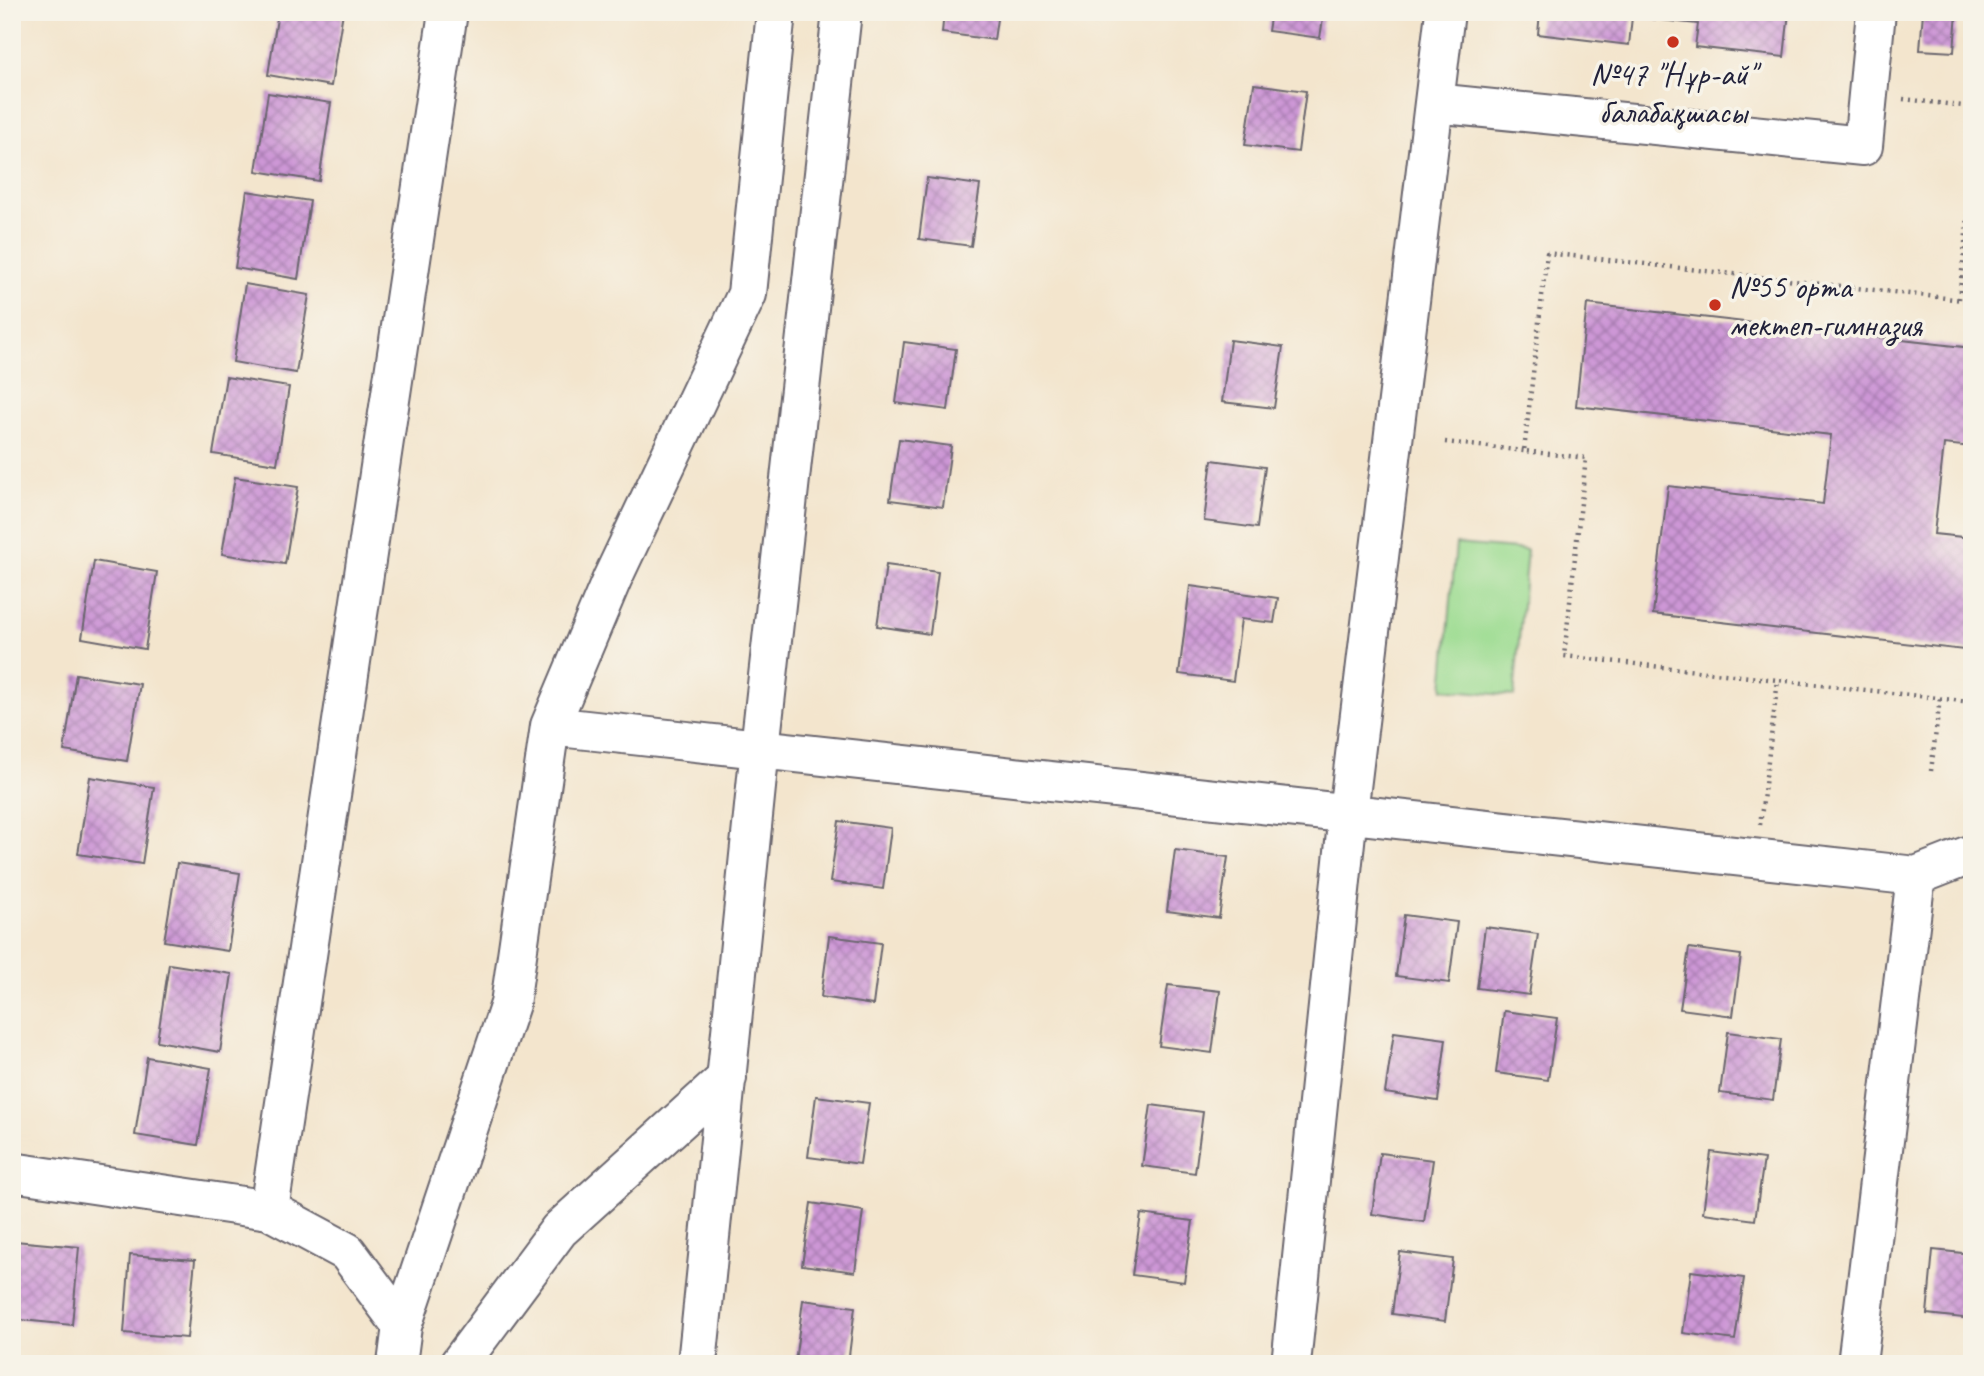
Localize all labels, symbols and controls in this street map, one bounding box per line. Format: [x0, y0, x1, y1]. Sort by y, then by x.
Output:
marker: №47 "Нұр-ай" балабақшасы [1665, 34, 1681, 50]
place label: №47 "Нұр-ай" балабақшасы [1590, 53, 1762, 133]
place label: №55 орта мектеп-гимназия [1729, 266, 1923, 346]
marker: №55 орта мектеп-гимназия [1707, 297, 1723, 313]

